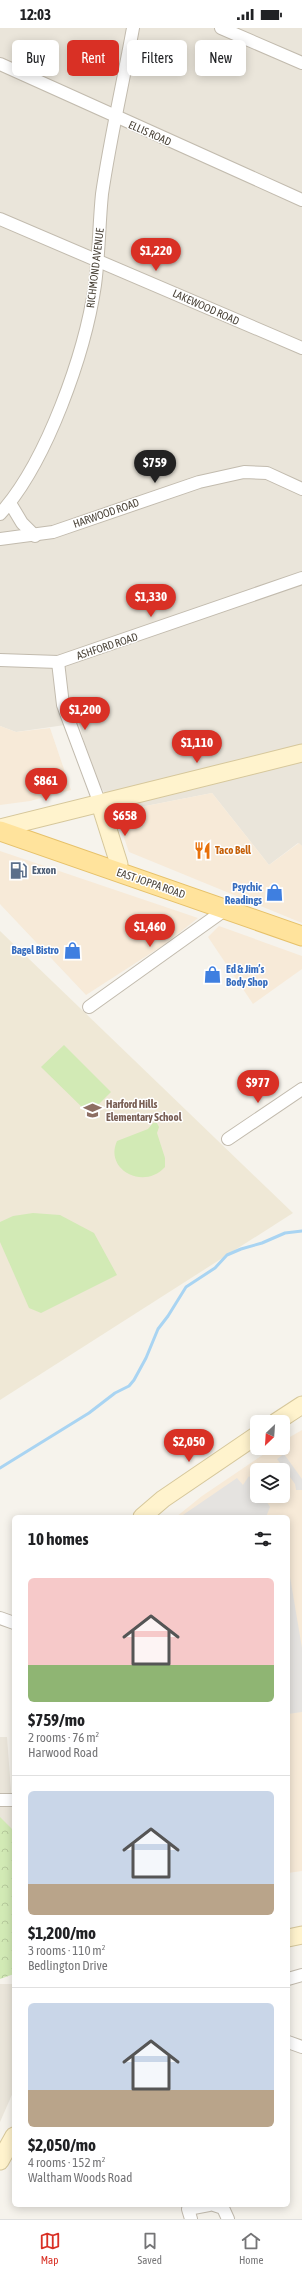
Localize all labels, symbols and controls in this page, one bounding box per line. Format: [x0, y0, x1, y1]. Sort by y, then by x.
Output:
text: 12:03 [20, 6, 51, 23]
chip: Buy [12, 40, 59, 76]
chip: Rent [67, 40, 119, 76]
chip: Filters [127, 40, 187, 76]
chip: New [195, 40, 246, 76]
street label: ELLIS ROAD [127, 118, 173, 148]
street label: RICHMOND AVENUE [84, 227, 106, 309]
pin: $1,220 [123, 238, 189, 272]
text: $1,220 [140, 243, 172, 258]
street label: LAKEWOOD ROAD [171, 287, 241, 327]
pin: $759 [131, 450, 179, 484]
text: $759 [143, 455, 167, 470]
street label: HARWOOD ROAD [71, 496, 141, 530]
pin: $1,330 [118, 584, 184, 618]
text: $1,330 [135, 589, 167, 604]
street label: ASHFORD ROAD [75, 630, 139, 662]
pin: $1,200 [52, 697, 118, 731]
text: $1,200 [69, 702, 101, 717]
pin: $1,110 [164, 730, 230, 764]
text: $1,110 [181, 735, 213, 750]
pin: $861 [22, 768, 70, 802]
text: $861 [34, 773, 58, 788]
pin: $658 [101, 803, 149, 837]
text: $658 [113, 808, 137, 823]
restaurant icon: Taco Bell [192, 840, 212, 860]
place label: Taco Bell [215, 844, 252, 856]
fuel station icon: Exxon [9, 860, 29, 880]
place label: Exxon [32, 864, 56, 876]
street label: EAST JOPPA ROAD [115, 866, 187, 900]
place label: Psychic Readings [225, 881, 263, 906]
shop icon: Psychic Readings [265, 883, 285, 903]
pin: $1,460 [117, 914, 183, 948]
text: $1,460 [134, 919, 166, 934]
shop icon: Bagel Bistro [62, 940, 82, 960]
place label: Bagel Bistro [12, 944, 59, 956]
place label: Ed & Jim’s Body Shop [226, 963, 268, 988]
shop icon: Ed & Jim’s Body Shop [203, 965, 223, 985]
pin: $977 [234, 1070, 282, 1104]
text: $977 [246, 1075, 270, 1090]
place label: Harford Hills Elementary School [106, 1098, 183, 1123]
school or university icon: Harford Hills Elementary School [83, 1100, 103, 1120]
north arrow [250, 1415, 290, 1455]
map controls [250, 1415, 290, 1503]
pin: $2,050 [156, 1429, 222, 1463]
text: $2,050 [173, 1434, 205, 1449]
button: layers [250, 1463, 290, 1503]
icon: filters [252, 1528, 274, 1550]
text: 10 homes [28, 1529, 89, 1549]
icon: home [115, 1604, 187, 1676]
text: $759/mo [28, 1710, 85, 1730]
text: 2 rooms · 76 m² [28, 1730, 99, 1745]
text: Harwood Road [28, 1745, 98, 1760]
icon: home [115, 1817, 187, 1889]
text: $1,200/mo [28, 1923, 96, 1943]
text: 3 rooms · 110 m² [28, 1943, 105, 1958]
text: Bedlington Drive [28, 1958, 108, 1973]
icon: home [115, 2029, 187, 2101]
text: $2,050/mo [28, 2135, 96, 2155]
text: 4 rooms · 152 m² [28, 2155, 105, 2170]
text: Waltham Woods Road [28, 2170, 132, 2185]
tab: Map [39, 2230, 61, 2266]
tab: Saved [138, 2230, 162, 2266]
tab: Home [239, 2230, 263, 2266]

